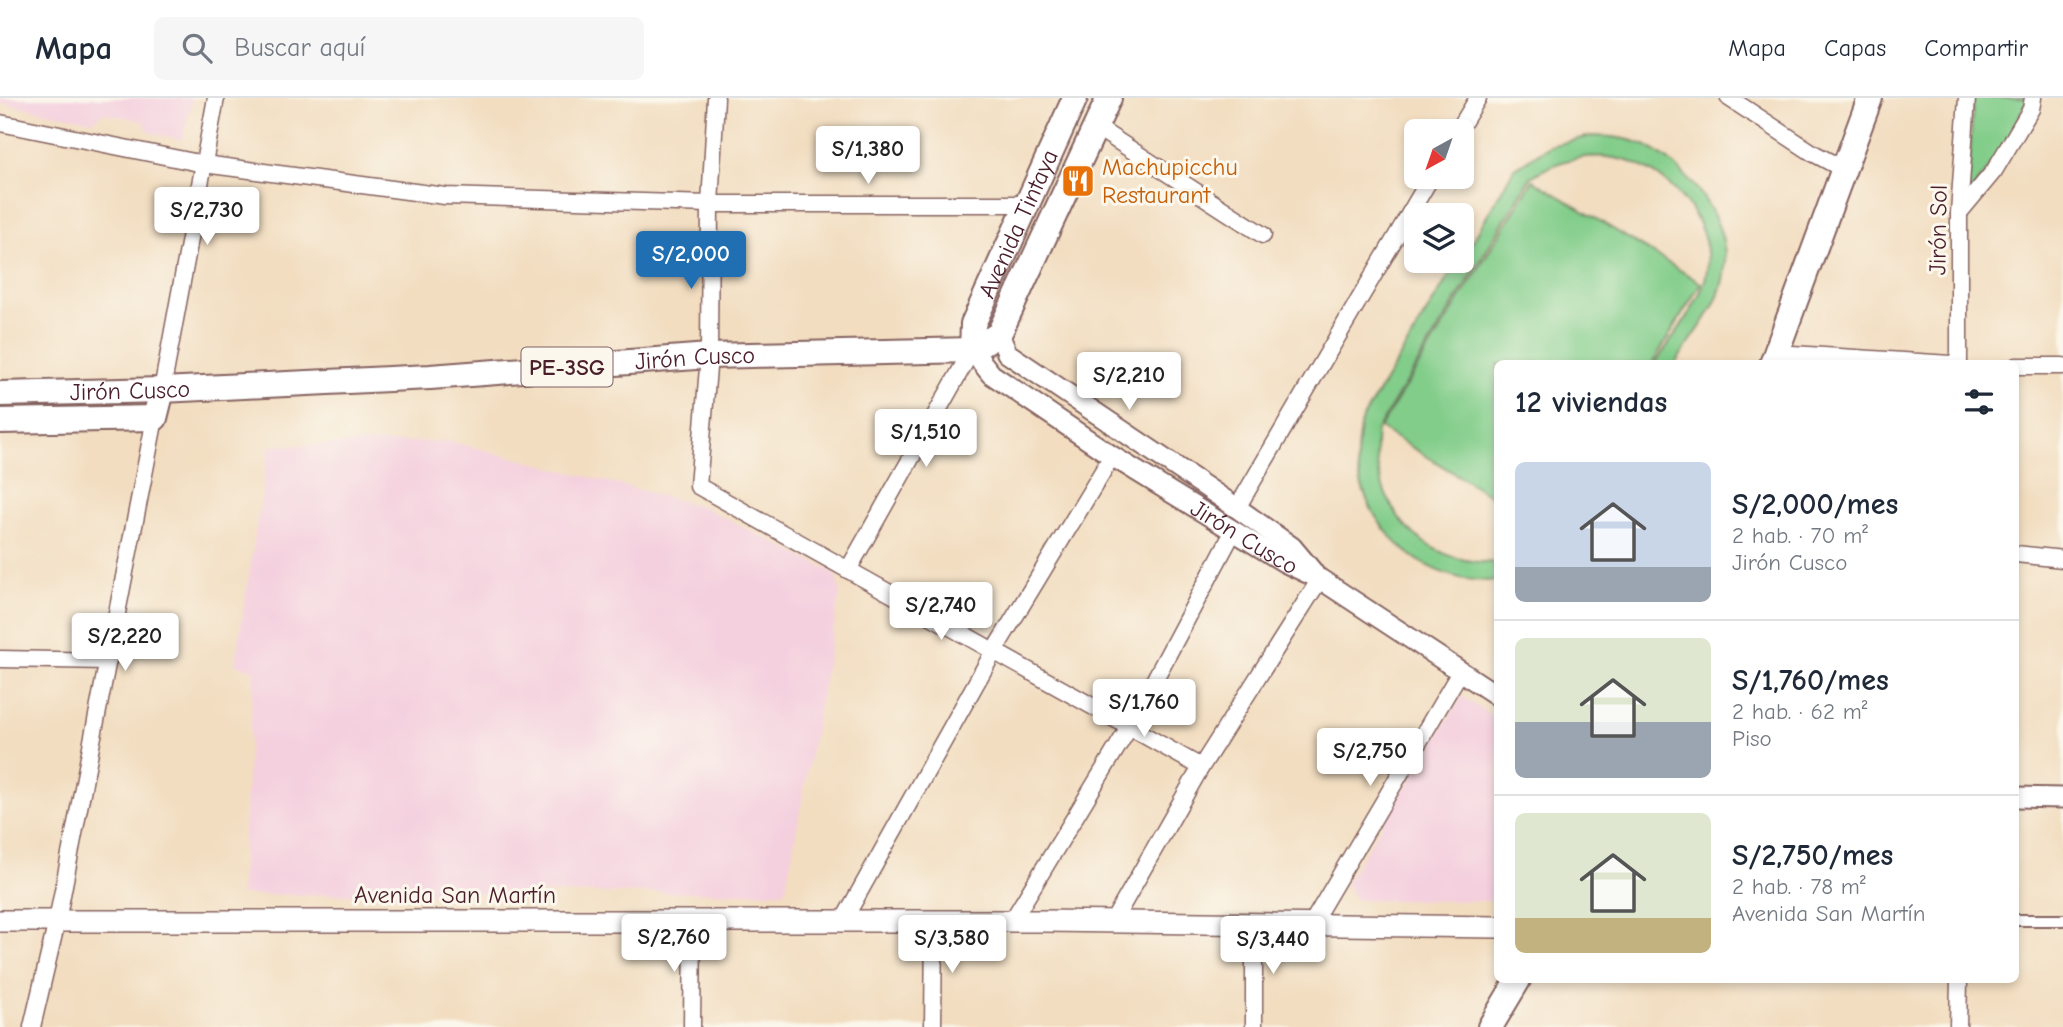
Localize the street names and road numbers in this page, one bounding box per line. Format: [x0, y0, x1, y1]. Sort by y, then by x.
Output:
street label: Avenida Tintaya [973, 145, 1064, 302]
street label: Jirón Sol [1923, 185, 1953, 275]
street label: Jirón Cusco [634, 341, 755, 376]
road number: PE-3SG [522, 348, 612, 386]
street label: Jirón Cusco [69, 375, 191, 406]
street label: Jirón Cusco [1186, 494, 1302, 580]
street label: Avenida San Martín [354, 881, 556, 909]

